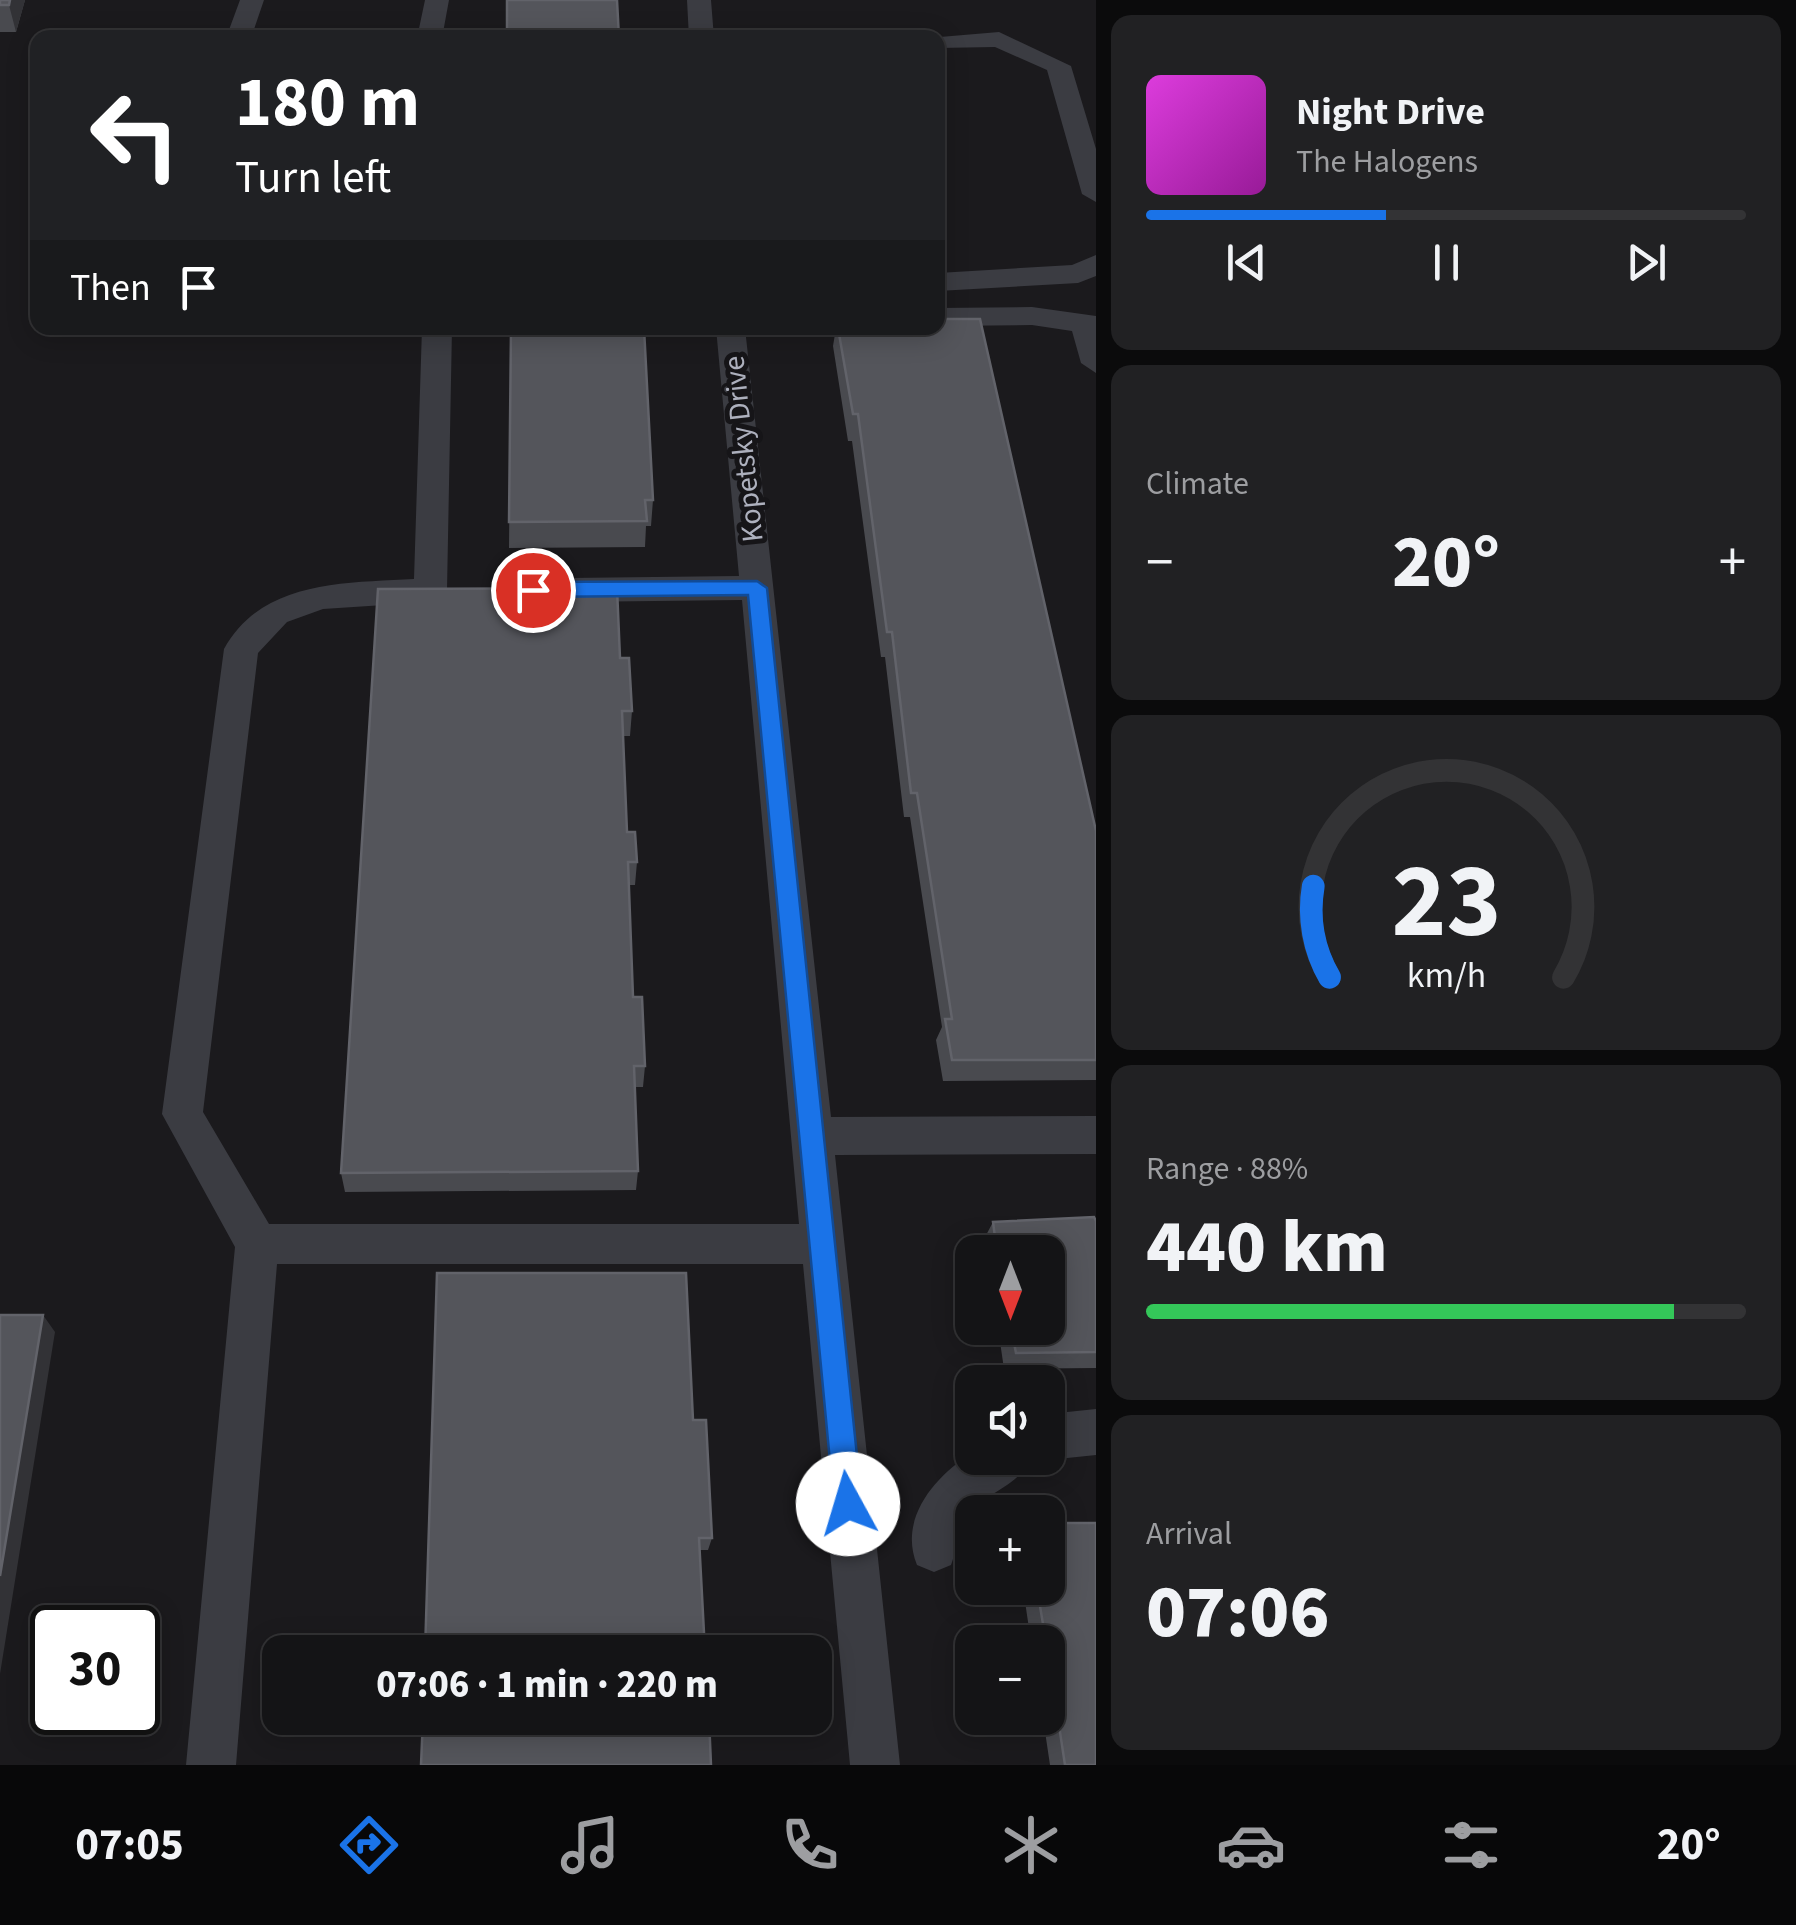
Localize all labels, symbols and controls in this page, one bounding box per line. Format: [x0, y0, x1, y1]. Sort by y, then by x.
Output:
text: 180 m [235, 53, 420, 153]
icon: left [70, 70, 200, 200]
text: Night Drive [1296, 85, 1485, 139]
text: The Halogens [1296, 139, 1478, 185]
text: Turn left [235, 146, 391, 210]
icon: previous [1219, 235, 1274, 290]
icon: pause [1419, 235, 1474, 290]
icon: next [1619, 235, 1674, 290]
icon: arrive [171, 260, 226, 315]
text: Then [70, 261, 151, 315]
street label: Kopetsky Drive [712, 354, 775, 544]
text: Climate [1146, 461, 1249, 507]
text: 20° [1392, 509, 1500, 616]
text: − [1146, 524, 1173, 602]
text: + [1719, 524, 1746, 602]
pin [491, 548, 576, 633]
icon: arrive [506, 563, 561, 618]
text: 23 [1391, 829, 1501, 977]
text: km/h [1406, 950, 1486, 1001]
text: Range · 88% [1146, 1146, 1308, 1192]
text: 440 km [1146, 1194, 1388, 1301]
north arrow [955, 1235, 1065, 1345]
map controls [955, 1235, 1065, 1735]
button: sound [955, 1365, 1065, 1475]
position arrow [796, 1452, 900, 1556]
button: + [955, 1495, 1065, 1605]
text: Arrival [1146, 1511, 1232, 1557]
text: 07:06 [1146, 1559, 1329, 1666]
speed limit sign: 30 [30, 1605, 160, 1735]
button: − [955, 1625, 1065, 1735]
text: 07:06 · 1 min · 220 m [376, 1658, 718, 1712]
icon: directions [334, 1810, 404, 1880]
icon: music [555, 1810, 625, 1880]
icon: phone [775, 1810, 845, 1880]
icon: climate [996, 1810, 1066, 1880]
icon: car [1216, 1810, 1286, 1880]
icon: filters [1436, 1810, 1506, 1880]
text: 07:05 [75, 1813, 184, 1877]
text: 20° [1657, 1813, 1721, 1877]

